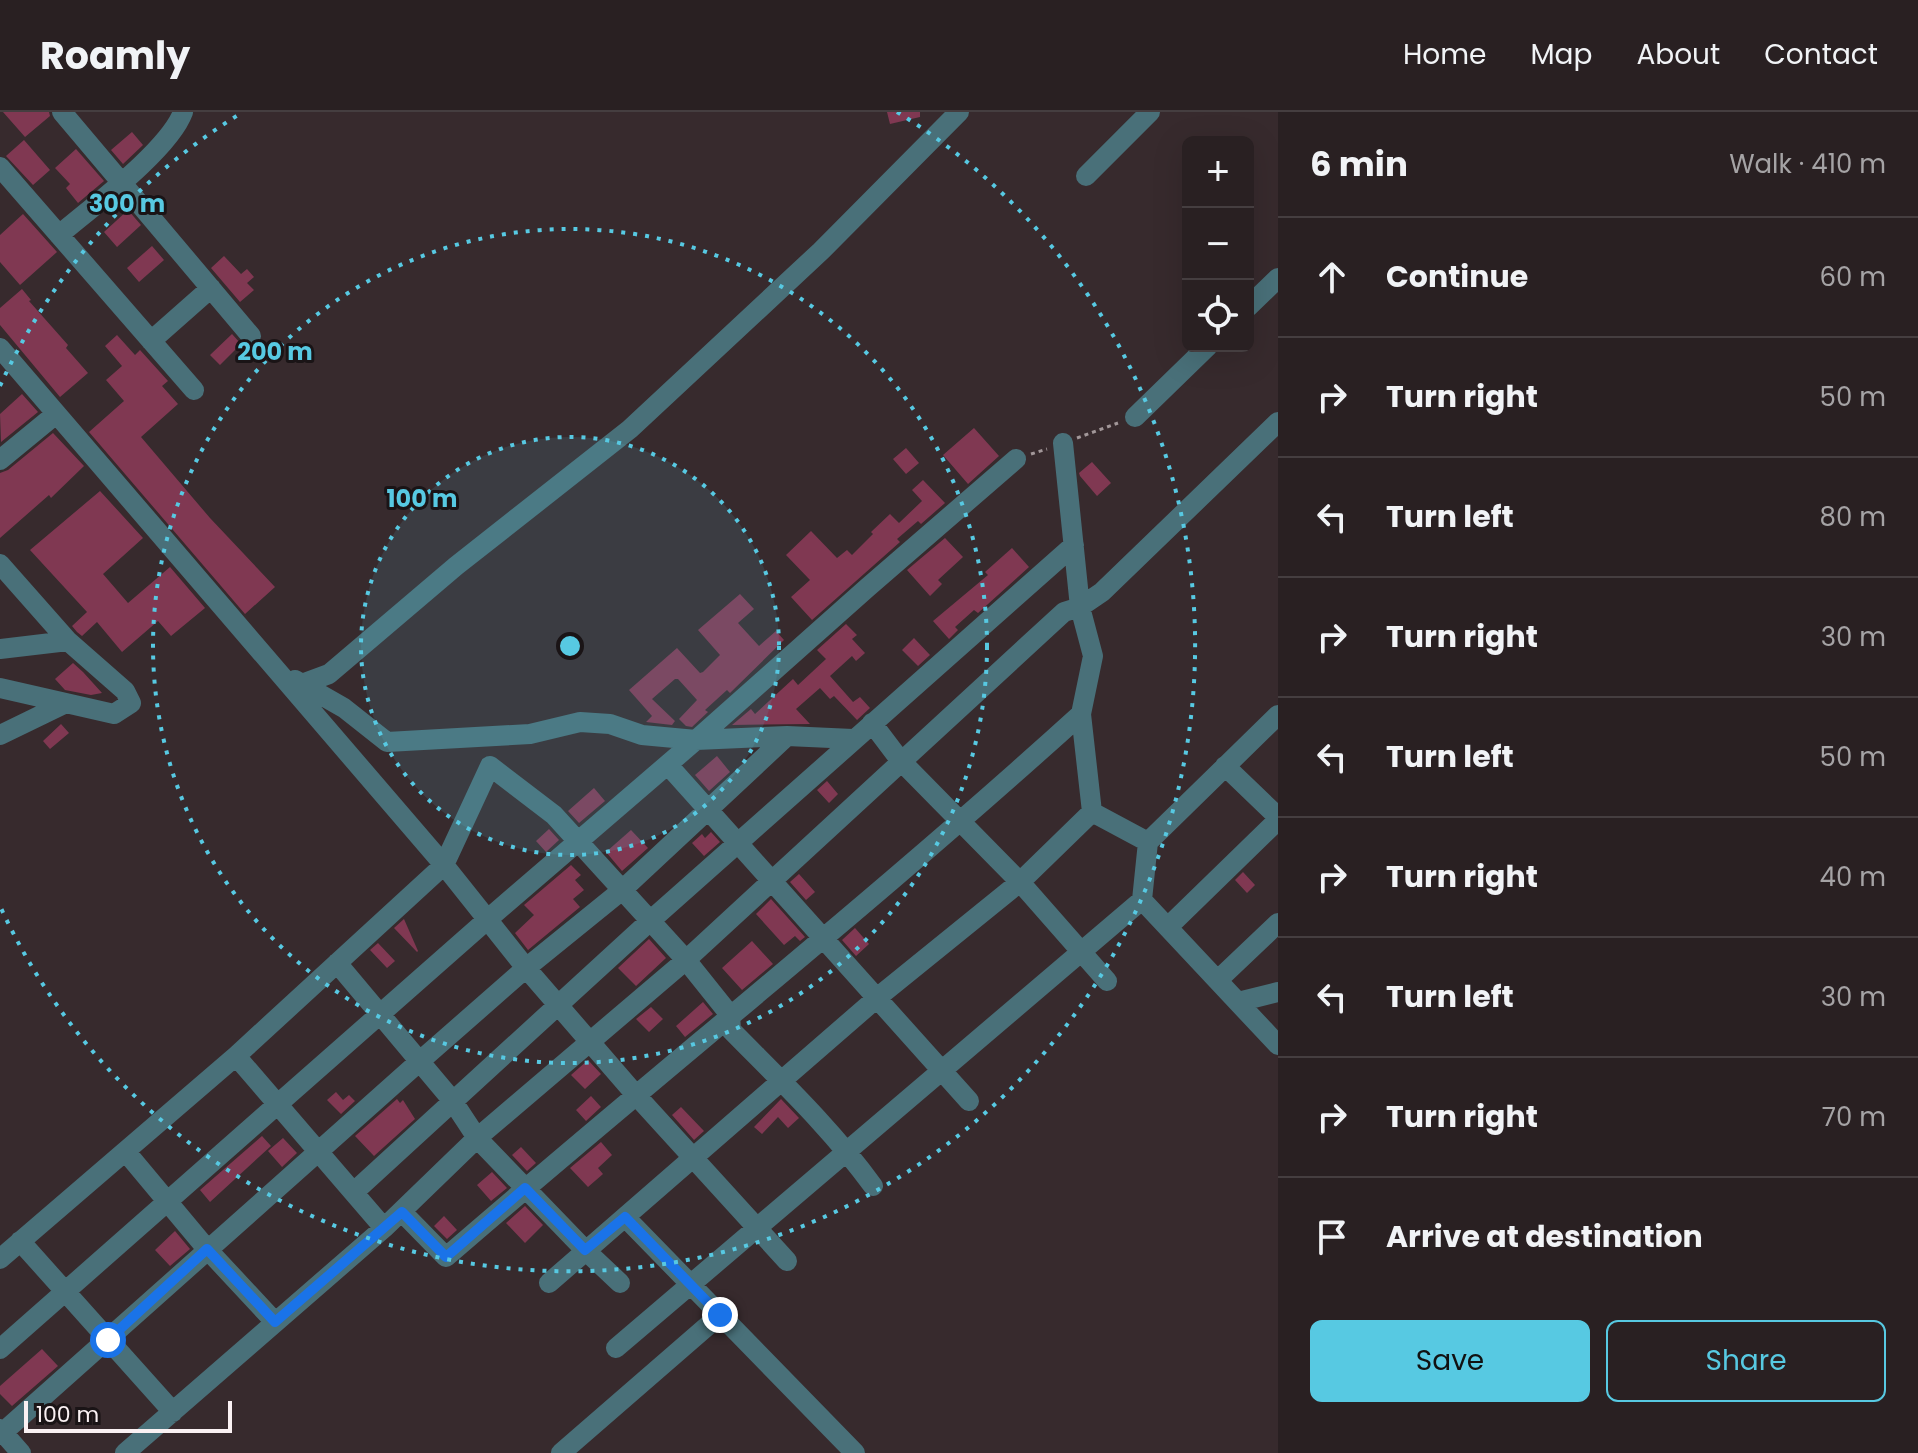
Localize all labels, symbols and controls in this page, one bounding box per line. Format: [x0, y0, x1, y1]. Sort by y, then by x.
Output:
text: Roamly [40, 29, 190, 82]
text: Home [1403, 35, 1486, 74]
text: Map [1530, 35, 1592, 74]
text: About [1636, 35, 1720, 74]
text: Contact [1764, 35, 1878, 74]
map controls [1182, 136, 1254, 352]
button: + [1182, 136, 1254, 208]
text: 6 min [1310, 140, 1408, 188]
text: Walk · 410 m [1729, 146, 1886, 182]
text: 300 m [89, 187, 165, 220]
button: − [1182, 208, 1254, 280]
icon: ahead [1310, 255, 1354, 299]
text: Continue [1386, 255, 1528, 298]
text: 60 m [1819, 259, 1886, 295]
button: locate [1182, 280, 1254, 352]
text: 200 m [237, 335, 313, 368]
icon: right [1310, 375, 1354, 419]
text: Turn right [1386, 375, 1538, 418]
text: 50 m [1820, 379, 1886, 415]
text: 100 m [387, 482, 457, 515]
icon: left [1310, 495, 1354, 539]
text: Turn left [1386, 495, 1514, 538]
text: 80 m [1820, 499, 1886, 535]
icon: right [1310, 615, 1354, 659]
text: Turn right [1386, 615, 1538, 658]
text: 30 m [1821, 619, 1886, 655]
centre of rings [556, 632, 584, 660]
icon: left [1310, 735, 1354, 779]
text: Turn left [1386, 735, 1514, 778]
text: 50 m [1820, 739, 1886, 775]
icon: right [1310, 855, 1354, 899]
text: Turn right [1386, 855, 1538, 898]
text: 40 m [1820, 859, 1886, 895]
icon: left [1310, 975, 1354, 1019]
text: Turn left [1386, 975, 1514, 1018]
text: 30 m [1821, 979, 1886, 1015]
icon: right [1310, 1095, 1354, 1139]
text: Turn right [1386, 1095, 1538, 1138]
text: 70 m [1822, 1099, 1886, 1135]
icon: arrive [1310, 1215, 1354, 1259]
text: Arrive at destination [1386, 1215, 1703, 1258]
route end [702, 1297, 738, 1333]
button: Save [1310, 1320, 1590, 1402]
button: Share [1606, 1320, 1886, 1402]
route start [90, 1322, 126, 1358]
scale bar [24, 1397, 232, 1433]
text: 100 m [36, 1399, 99, 1430]

